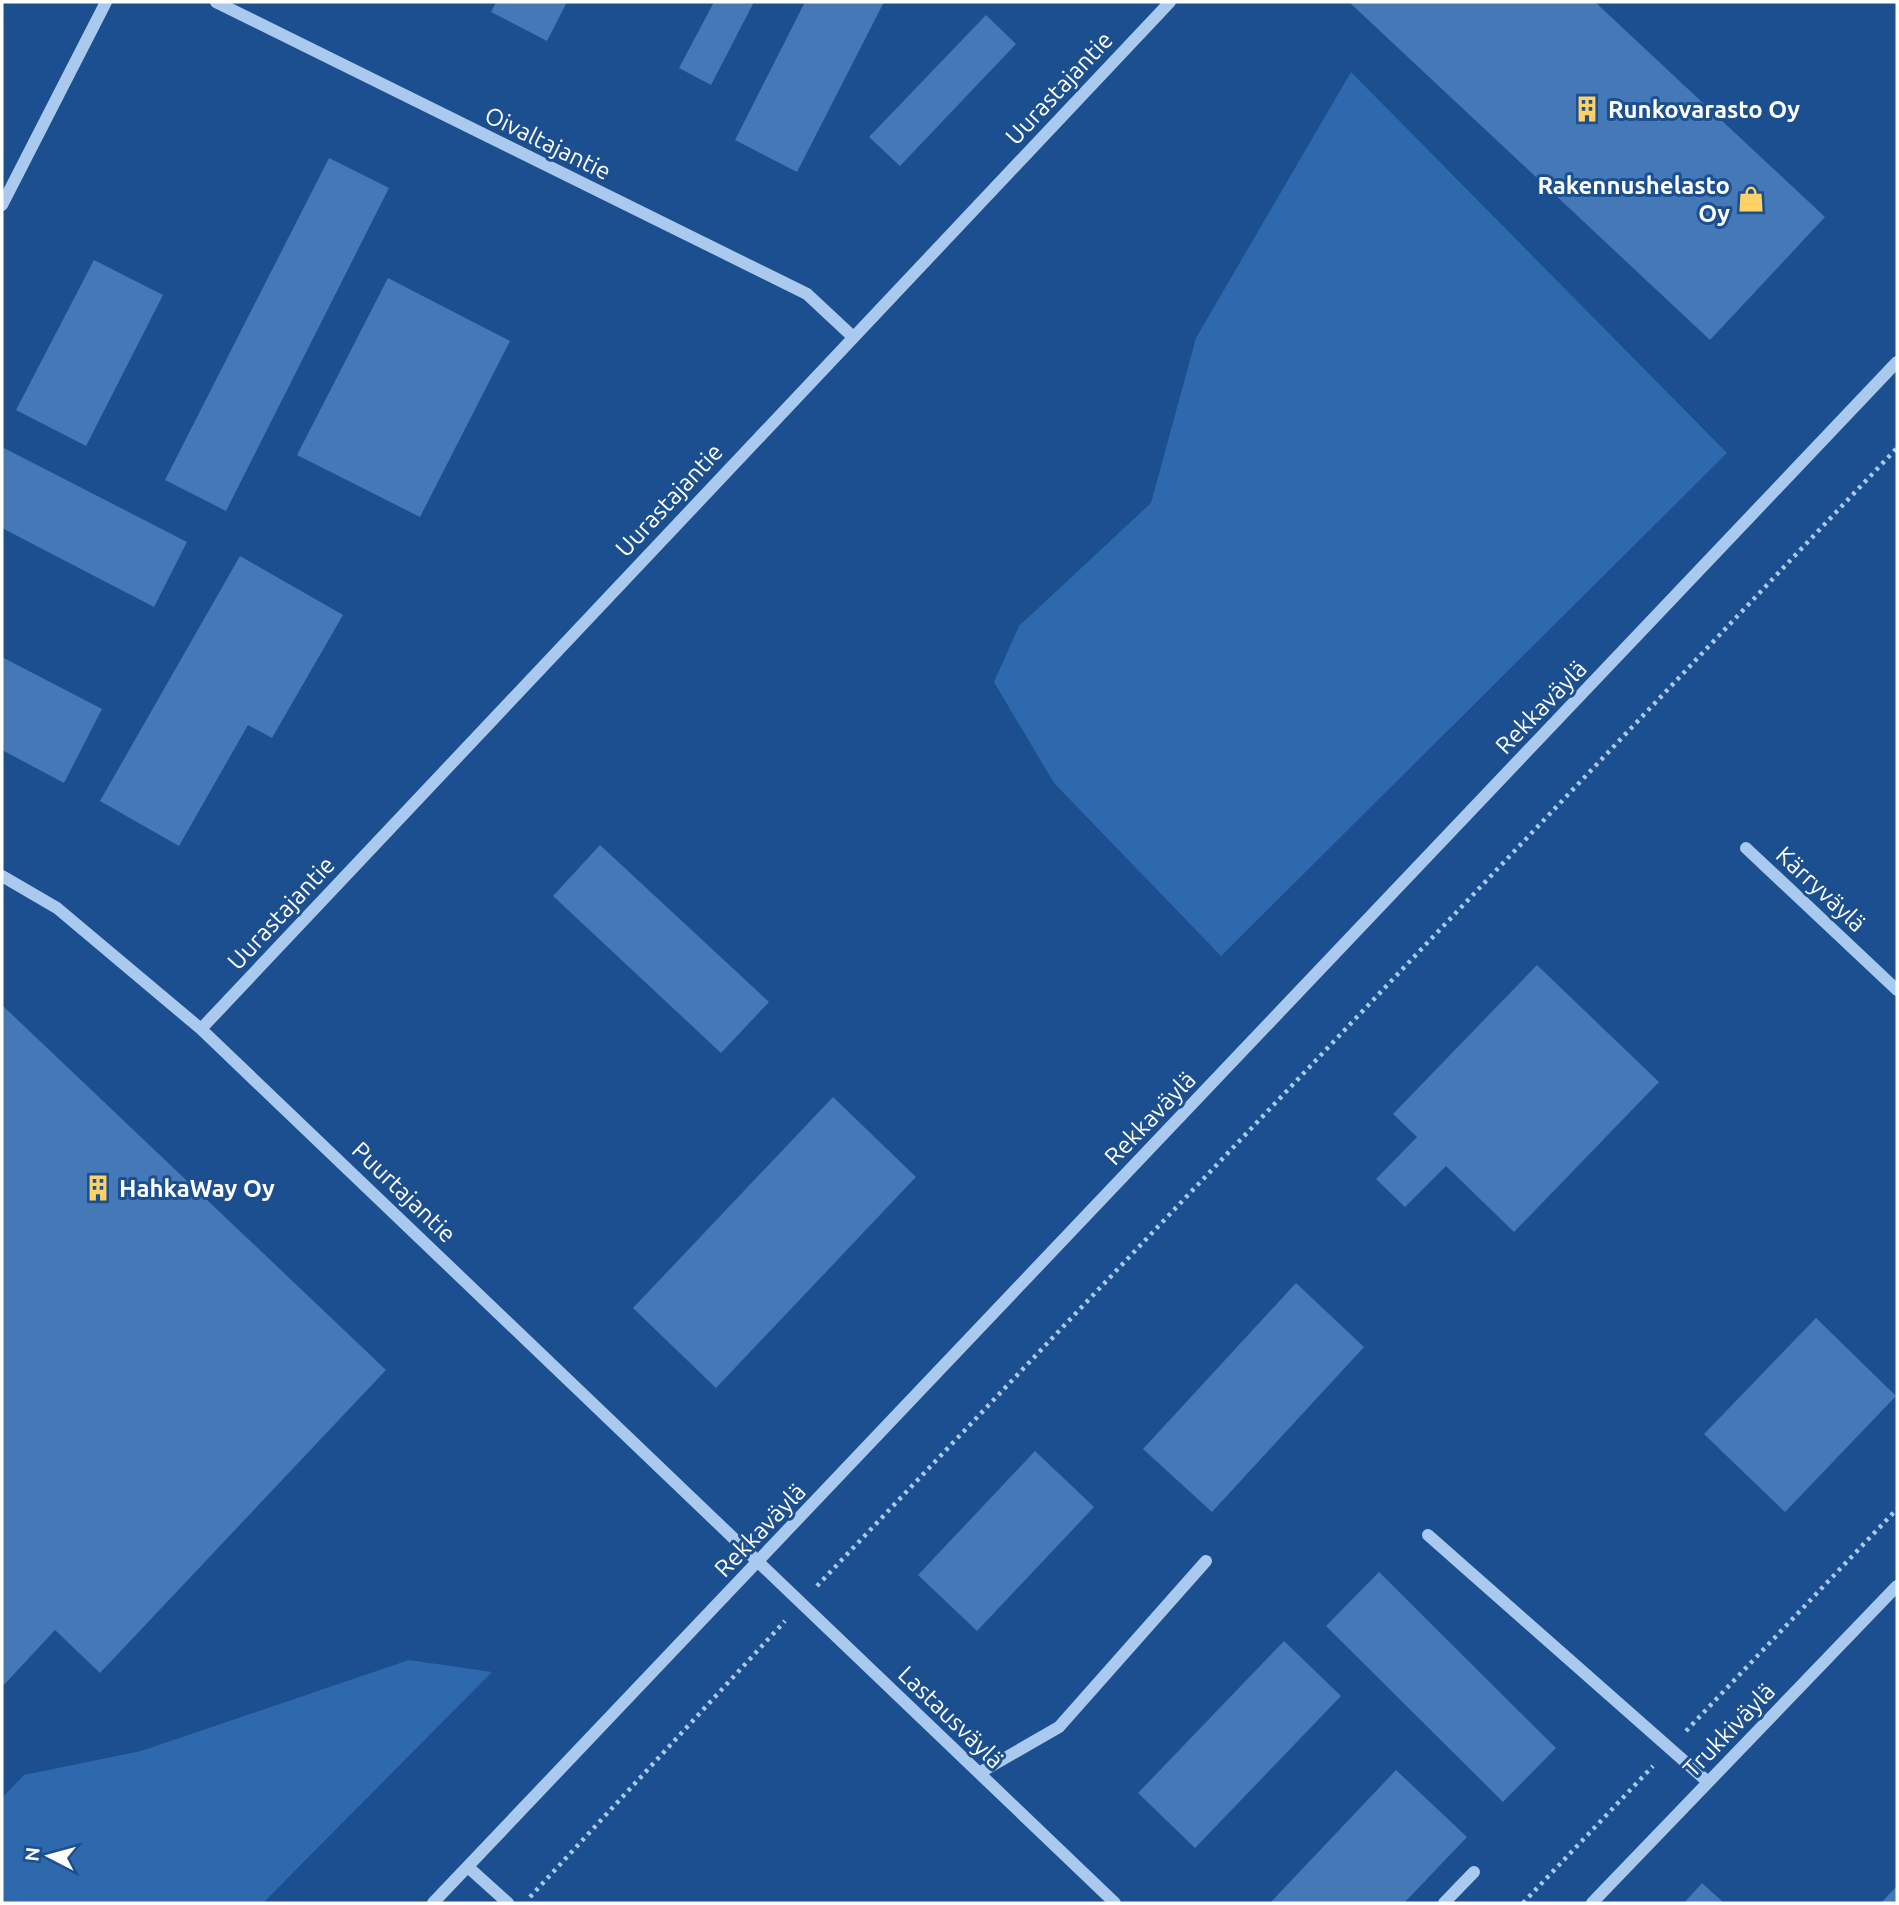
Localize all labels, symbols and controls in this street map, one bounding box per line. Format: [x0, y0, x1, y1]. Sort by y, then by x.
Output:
street label: Uurastajantie [1000, 26, 1118, 150]
building icon: Runkovarasto Oy [1572, 94, 1602, 124]
place label: Runkovarasto Oy [1608, 96, 1800, 123]
street label: Oivaltajantie [481, 101, 615, 185]
place label: Rakennushelasto Oy [1538, 172, 1730, 227]
shop icon: Rakennushelasto Oy [1736, 184, 1766, 214]
street label: Uurastajantie [610, 438, 728, 562]
street label: Rekkaväylä [1490, 655, 1592, 759]
street label: Kärryväylä [1771, 841, 1871, 937]
street label: Uurastajantie [222, 851, 340, 975]
street label: Rekkaväylä [1099, 1066, 1201, 1170]
street label: Puurtajantie [347, 1136, 461, 1248]
building icon: HahkaWay Oy [83, 1173, 113, 1203]
place label: HahkaWay Oy [119, 1175, 275, 1202]
street label: Rekkaväylä [709, 1478, 811, 1582]
street label: Lastausväylä [893, 1660, 1009, 1774]
street label: Trukkiväylä [1678, 1678, 1780, 1782]
north arrow [14, 1821, 84, 1891]
text: N [20, 1846, 44, 1862]

